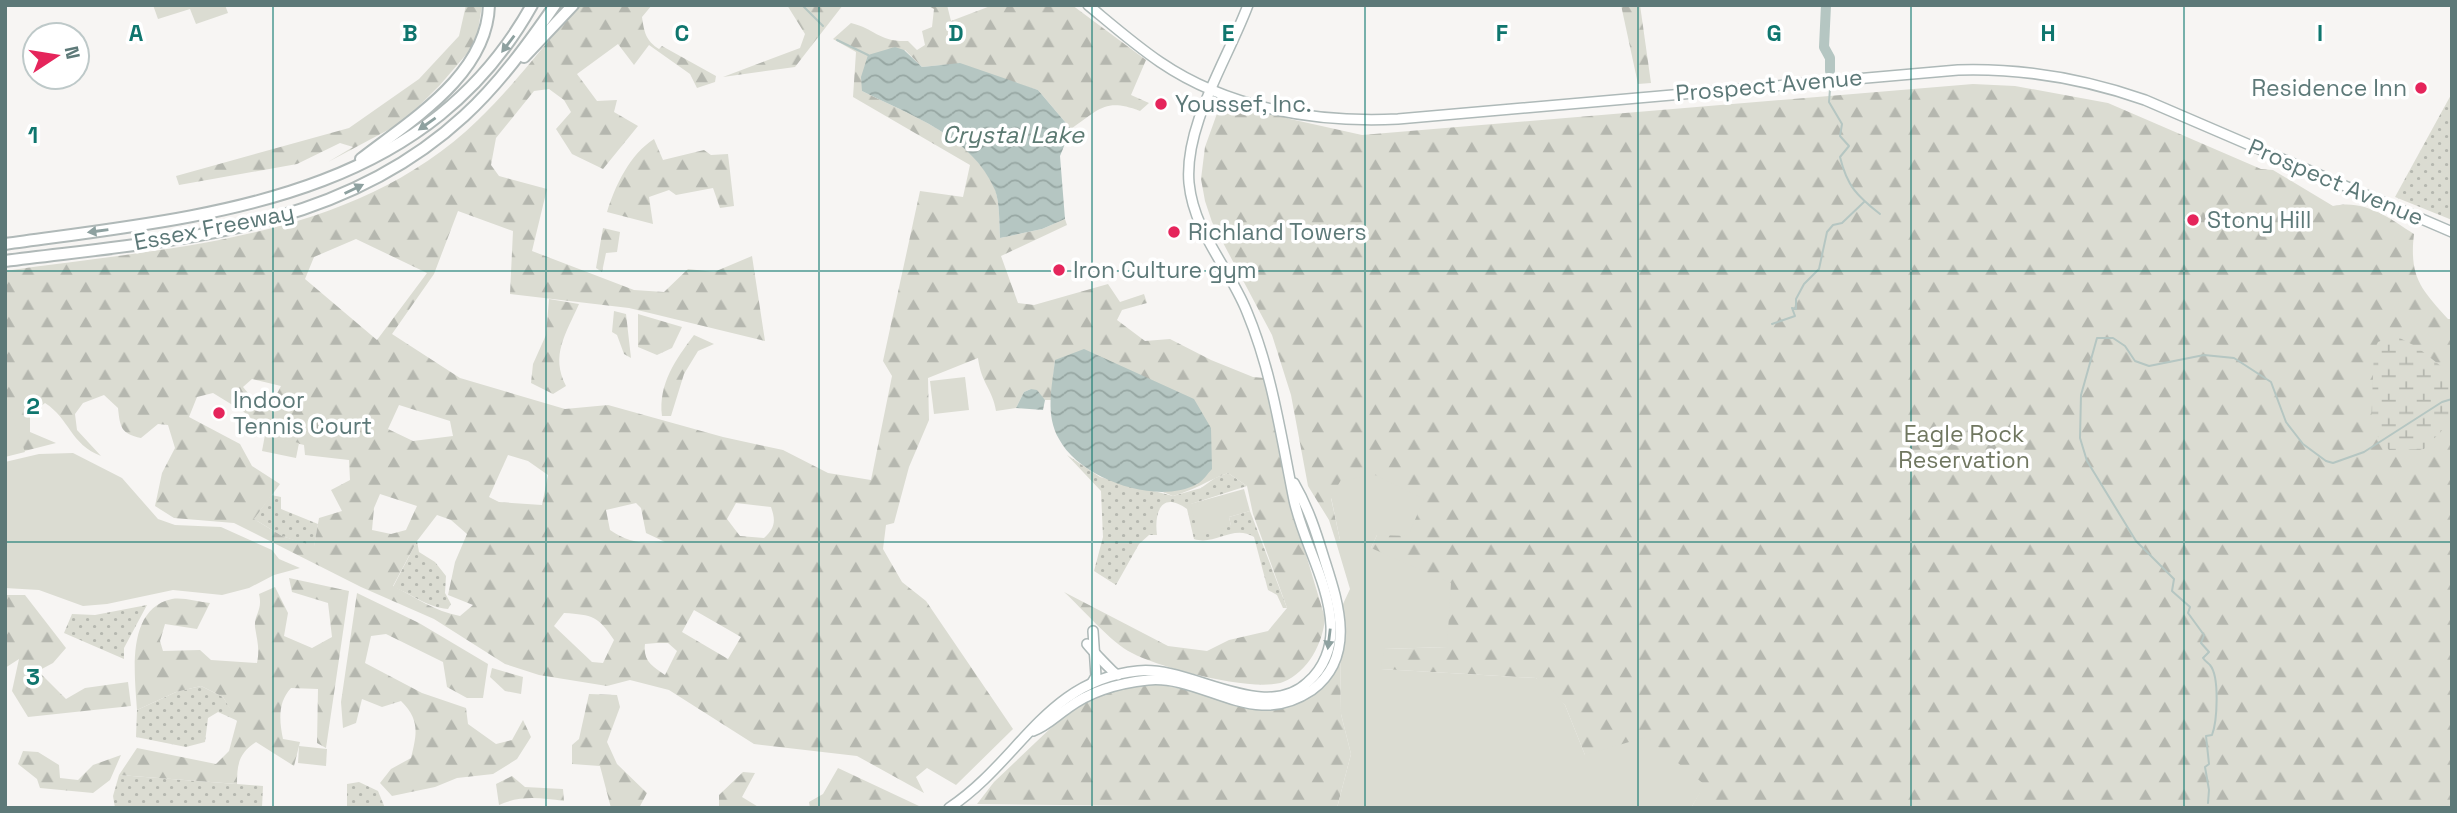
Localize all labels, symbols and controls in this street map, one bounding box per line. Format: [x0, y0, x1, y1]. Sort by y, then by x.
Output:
text: A [129, 18, 144, 48]
text: B [402, 18, 418, 48]
text: C [675, 18, 689, 48]
text: D [948, 18, 964, 48]
text: E [1222, 18, 1234, 48]
text: F [1496, 18, 1508, 48]
text: G [1766, 18, 1782, 48]
text: H [2040, 18, 2056, 48]
text: I [2317, 18, 2323, 48]
north arrow [21, 21, 91, 91]
one-way arrow [501, 35, 515, 53]
text: N [59, 44, 86, 61]
street label: Prospect Avenue [1674, 62, 1864, 108]
place label: Residence Inn [2251, 73, 2407, 103]
marker: Residence Inn [2413, 80, 2429, 96]
place label: Youssef, Inc. [1175, 89, 1312, 119]
marker: Youssef, Inc. [1153, 96, 1169, 112]
one-way arrow [418, 117, 436, 131]
water label: Crystal Lake [942, 119, 1085, 150]
text: 1 [28, 120, 38, 150]
street label: Prospect Avenue [2244, 132, 2428, 232]
one-way arrow [344, 184, 364, 195]
street label: Essex Freeway [131, 197, 297, 257]
place label: Stony Hill [2207, 205, 2311, 235]
marker: Stony Hill [2185, 212, 2201, 228]
place label: Richland Towers [1188, 217, 1367, 247]
marker: Richland Towers [1166, 224, 1182, 240]
one-way arrow [87, 226, 109, 237]
place label: Iron Culture gym [1073, 255, 1257, 285]
marker: Iron Culture gym [1051, 262, 1067, 278]
place label: Indoor Tennis Court [233, 385, 372, 441]
text: 2 [26, 391, 40, 421]
marker: Indoor Tennis Court [211, 405, 227, 421]
park label: Eagle Rock Reservation [1898, 419, 2030, 475]
one-way arrow [1324, 628, 1335, 650]
text: 3 [26, 662, 40, 692]

